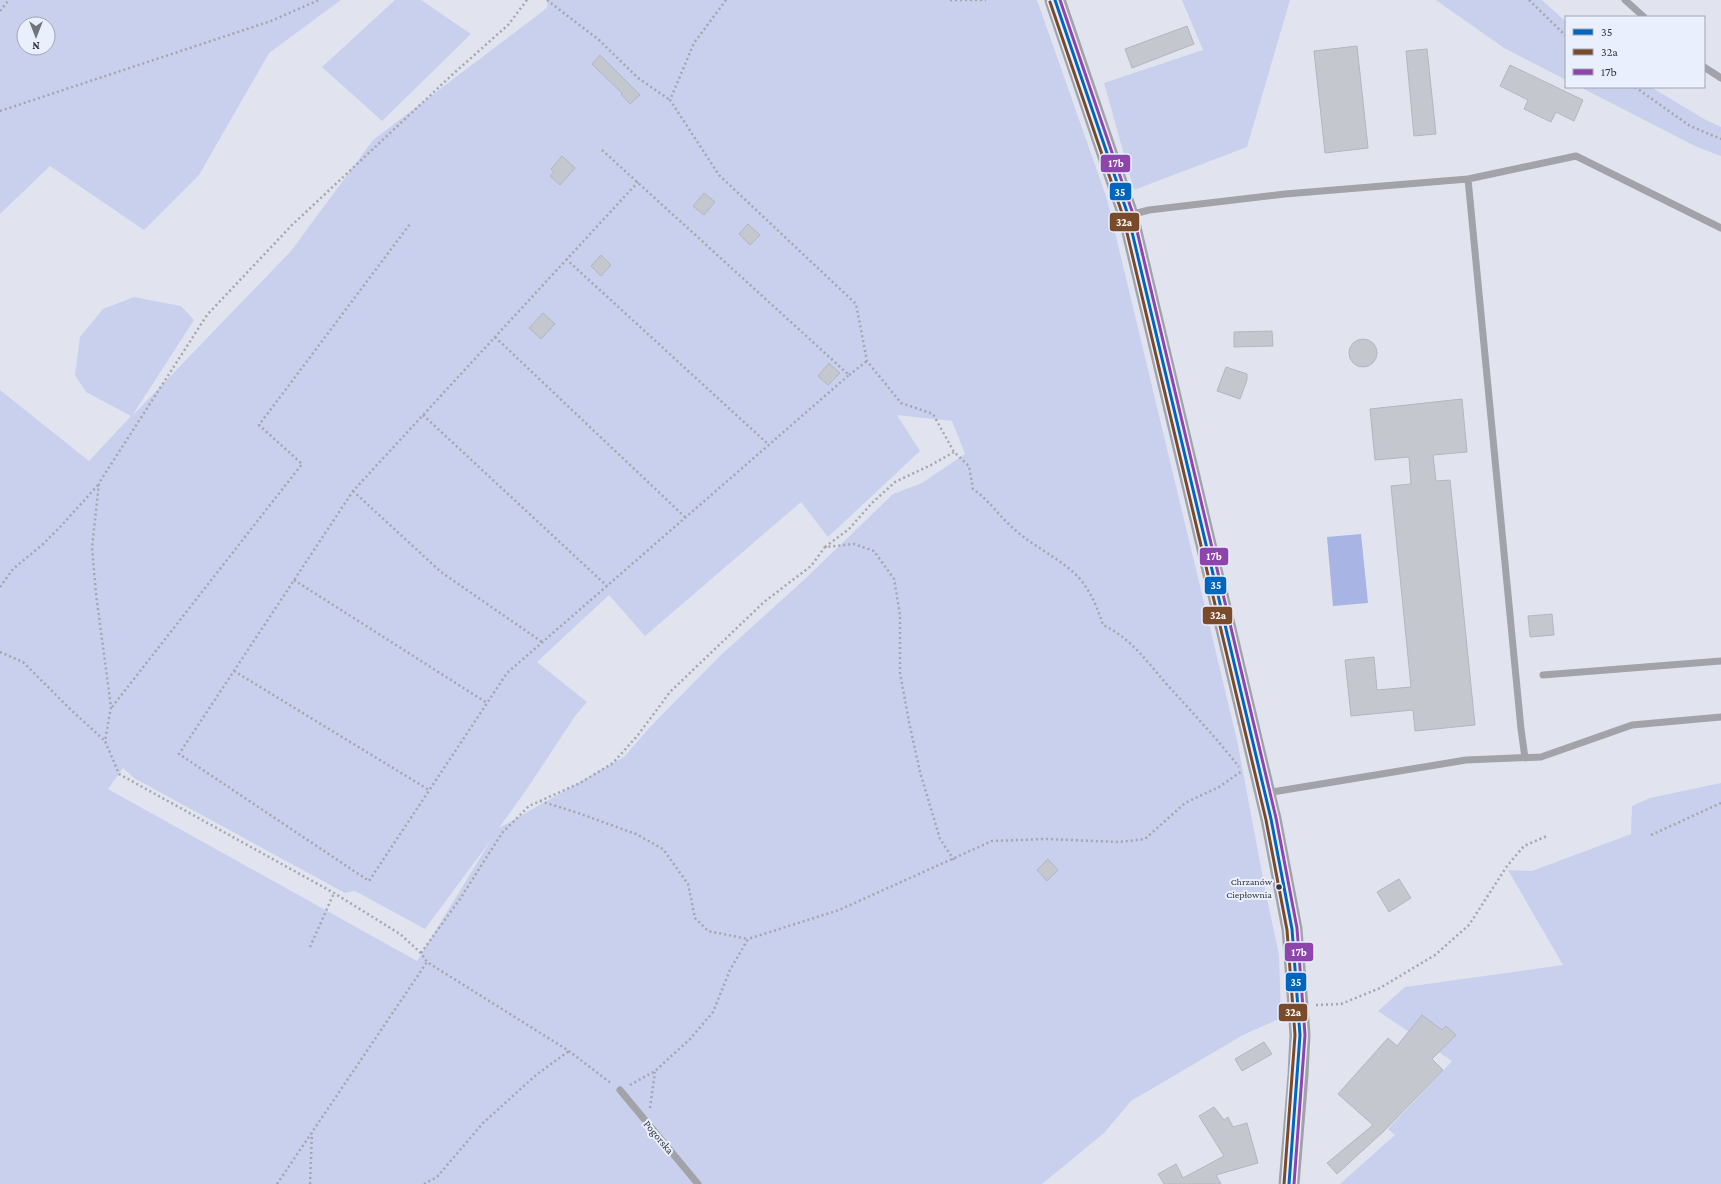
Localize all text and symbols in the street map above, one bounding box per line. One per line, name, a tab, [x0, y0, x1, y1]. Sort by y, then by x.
north arrow	[16, 16, 56, 56]
legend	[1565, 16, 1705, 88]
text: 35	[1601, 25, 1612, 39]
text: N	[32, 40, 40, 52]
text: 32a	[1601, 45, 1618, 59]
text: 17b	[1601, 65, 1617, 79]
line badge: 17b	[1100, 154, 1131, 173]
text: 17b	[1108, 157, 1124, 169]
line badge: 35	[1109, 182, 1132, 201]
text: 35	[1115, 186, 1125, 198]
line badge: 32a	[1109, 212, 1140, 232]
text: 32a	[1116, 216, 1133, 228]
line badge: 17b	[1199, 547, 1229, 566]
text: 17b	[1206, 550, 1222, 562]
line badge: 35	[1204, 576, 1227, 595]
text: 35	[1211, 579, 1221, 591]
line badge: 32a	[1202, 606, 1233, 625]
text: 32a	[1210, 609, 1227, 621]
place label: Chrzanów Ciepłownia	[1226, 876, 1273, 900]
marker: Chrzanów Ciepłownia	[1274, 882, 1284, 892]
line badge: 17b	[1284, 942, 1314, 962]
text: 17b	[1291, 946, 1307, 958]
line badge: 35	[1285, 972, 1307, 992]
text: 35	[1291, 976, 1301, 988]
line badge: 32a	[1278, 1003, 1308, 1022]
text: 32a	[1285, 1006, 1302, 1018]
street label: Pogorska	[641, 1118, 676, 1157]

